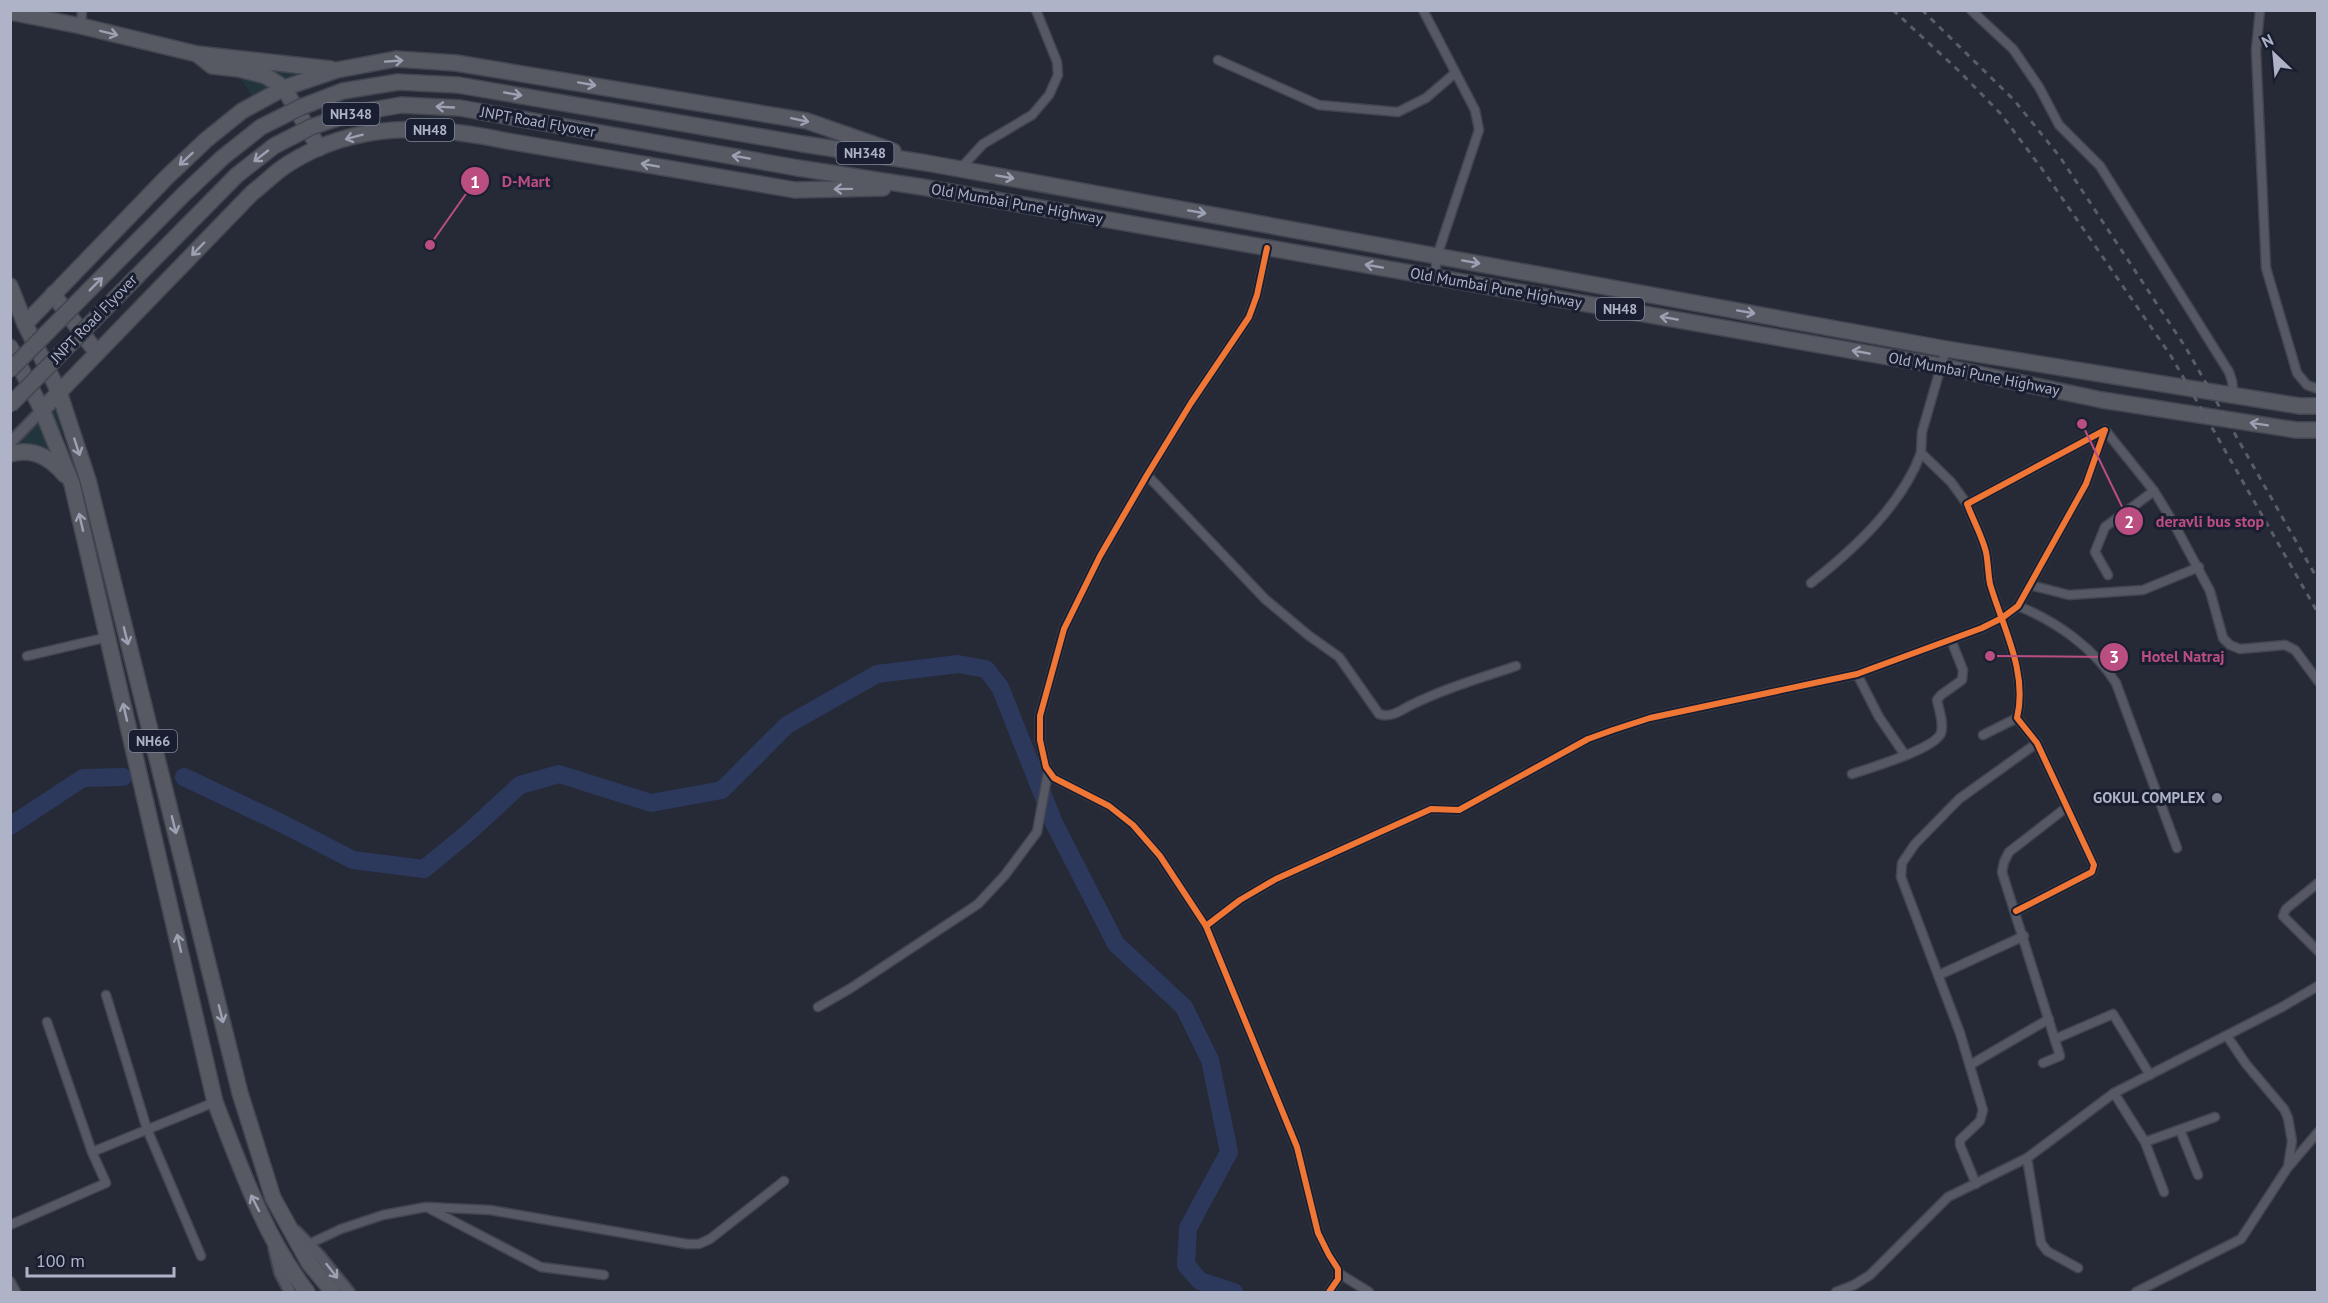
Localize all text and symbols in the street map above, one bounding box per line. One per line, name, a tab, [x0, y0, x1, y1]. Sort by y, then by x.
north arrow	[2244, 24, 2304, 84]
one-way arrow	[99, 27, 118, 39]
text: N	[2258, 29, 2277, 52]
one-way arrow	[384, 55, 404, 66]
one-way arrow	[577, 78, 597, 89]
one-way arrow	[503, 89, 522, 100]
one-way arrow	[436, 102, 456, 113]
street label: JNPT Road Flyover	[478, 102, 597, 141]
road number: NH348	[322, 103, 380, 125]
one-way arrow	[790, 115, 810, 126]
road number: NH48	[406, 119, 454, 141]
one-way arrow	[344, 132, 363, 143]
road number: NH348	[836, 142, 894, 164]
one-way arrow	[253, 149, 269, 162]
one-way arrow	[179, 151, 194, 166]
one-way arrow	[732, 152, 751, 163]
one-way arrow	[640, 159, 660, 170]
callout: D-Mart	[460, 164, 562, 198]
text: 1	[470, 170, 480, 193]
text: D-Mart	[502, 171, 551, 191]
one-way arrow	[995, 172, 1014, 183]
street label: Old Mumbai Pune Highway	[930, 179, 1104, 228]
one-way arrow	[833, 183, 853, 194]
one-way arrow	[1187, 207, 1206, 218]
one-way arrow	[191, 241, 205, 256]
one-way arrow	[1461, 257, 1481, 268]
one-way arrow	[1364, 260, 1384, 271]
street label: Old Mumbai Pune Highway	[1409, 263, 1583, 312]
street label: JNPT Road Flyover	[46, 270, 141, 368]
one-way arrow	[88, 276, 103, 291]
road number: NH48	[1596, 298, 1644, 320]
one-way arrow	[1735, 307, 1755, 318]
one-way arrow	[1660, 312, 1679, 323]
one-way arrow	[1852, 346, 1871, 357]
street label: Old Mumbai Pune Highway	[1887, 348, 2061, 399]
one-way arrow	[2250, 419, 2270, 430]
one-way arrow	[72, 437, 83, 456]
callout: deravli bus stop	[2114, 504, 2276, 538]
text: 2	[2124, 510, 2134, 533]
text: deravli bus stop	[2156, 511, 2265, 531]
one-way arrow	[75, 513, 86, 532]
one-way arrow	[121, 626, 133, 645]
callout: Hotel Natraj	[2099, 640, 2236, 674]
text: 3	[2109, 645, 2119, 668]
text: Hotel Natraj	[2141, 646, 2225, 666]
one-way arrow	[119, 703, 130, 722]
road number: NH66	[129, 730, 177, 752]
place label: GOKUL COMPLEX	[2093, 788, 2205, 807]
marker: GOKUL COMPLEX	[2210, 791, 2224, 805]
one-way arrow	[168, 815, 180, 834]
one-way arrow	[172, 934, 184, 953]
one-way arrow	[215, 1005, 227, 1024]
one-way arrow	[249, 1195, 260, 1213]
scale bar	[27, 1240, 174, 1278]
text: 100 m	[36, 1249, 85, 1272]
one-way arrow	[325, 1263, 338, 1279]

